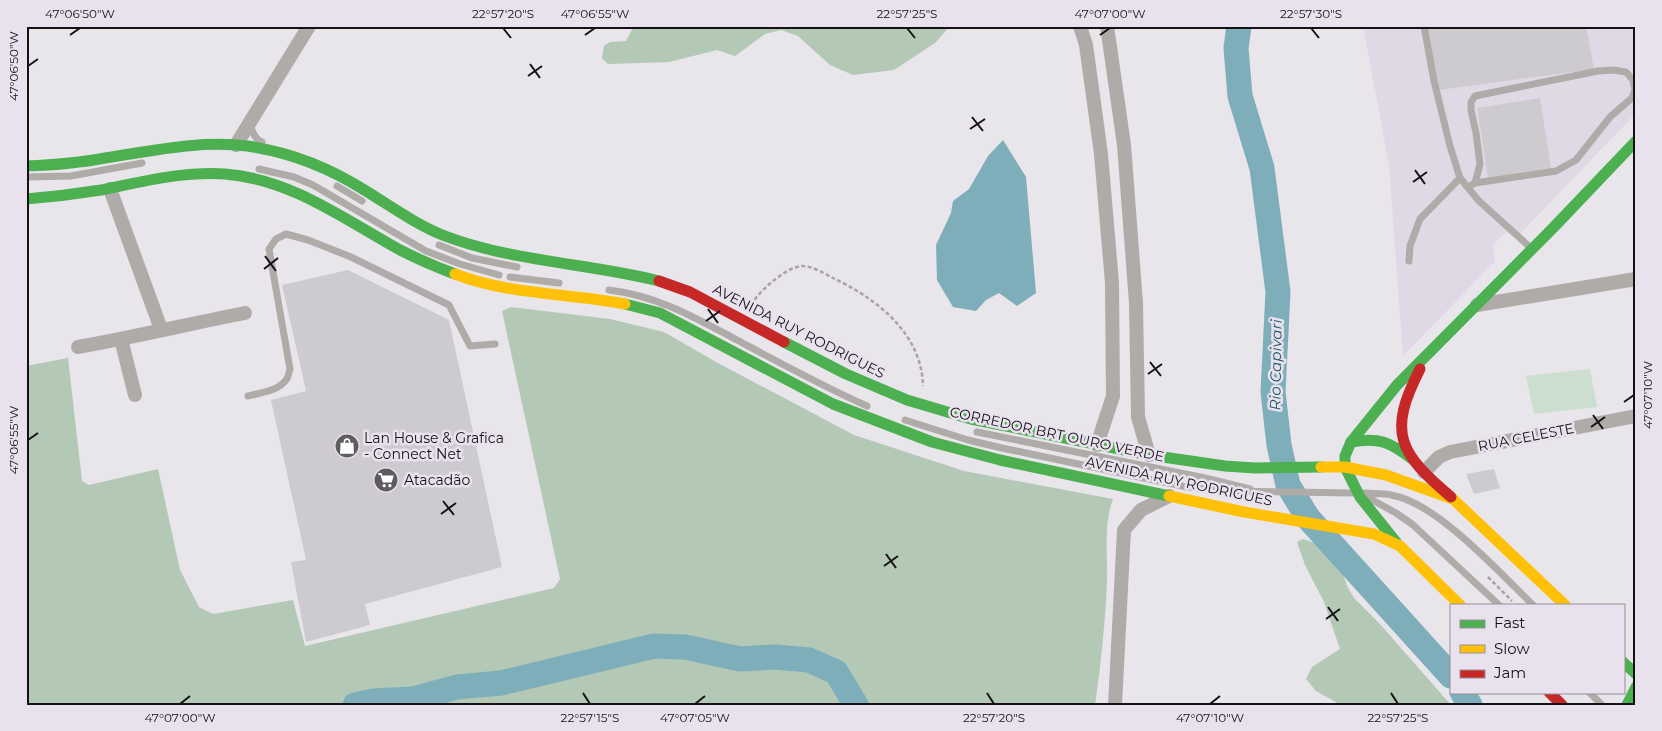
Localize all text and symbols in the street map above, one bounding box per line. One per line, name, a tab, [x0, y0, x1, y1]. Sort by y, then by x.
text: 47°06'50"W	[45, 6, 115, 21]
text: 22°57'20"S	[472, 6, 534, 21]
text: 47°06'55"W	[561, 6, 629, 21]
text: 22°57'25"S	[877, 6, 938, 21]
text: 47°07'00"W	[1074, 6, 1146, 21]
text: 22°57'30"S	[1280, 6, 1342, 21]
text: 47°06'50"W	[6, 31, 21, 101]
street label: AVENIDA RUY RODRIGUES	[710, 280, 888, 382]
water label: Rio Capivari	[1265, 318, 1286, 411]
text: 47°07'10"W	[1640, 361, 1655, 429]
street label: CORREDOR BRT OURO VERDE	[948, 402, 1166, 466]
text: 47°06'55"W	[6, 406, 21, 474]
street label: RUA CELESTE	[1476, 419, 1576, 455]
place label: Lan House & Grafica - Connect Net	[364, 429, 504, 463]
shop icon: Lan House & Grafica - Connect Net	[334, 433, 360, 459]
street label: AVENIDA RUY RODRIGUES	[1084, 452, 1274, 510]
supermarket icon: Atacadão	[373, 467, 399, 493]
place label: Atacadão	[404, 471, 471, 489]
legend	[1450, 604, 1624, 694]
text: Fast	[1494, 613, 1525, 632]
text: Slow	[1494, 639, 1530, 658]
text: Jam	[1493, 663, 1526, 682]
text: 47°07'00"W	[144, 710, 216, 725]
text: 22°57'15"S	[561, 710, 619, 725]
text: 47°07'05"W	[660, 710, 730, 725]
text: 22°57'20"S	[963, 710, 1025, 725]
text: 47°07'10"W	[1176, 710, 1244, 725]
text: 22°57'25"S	[1368, 710, 1429, 725]

